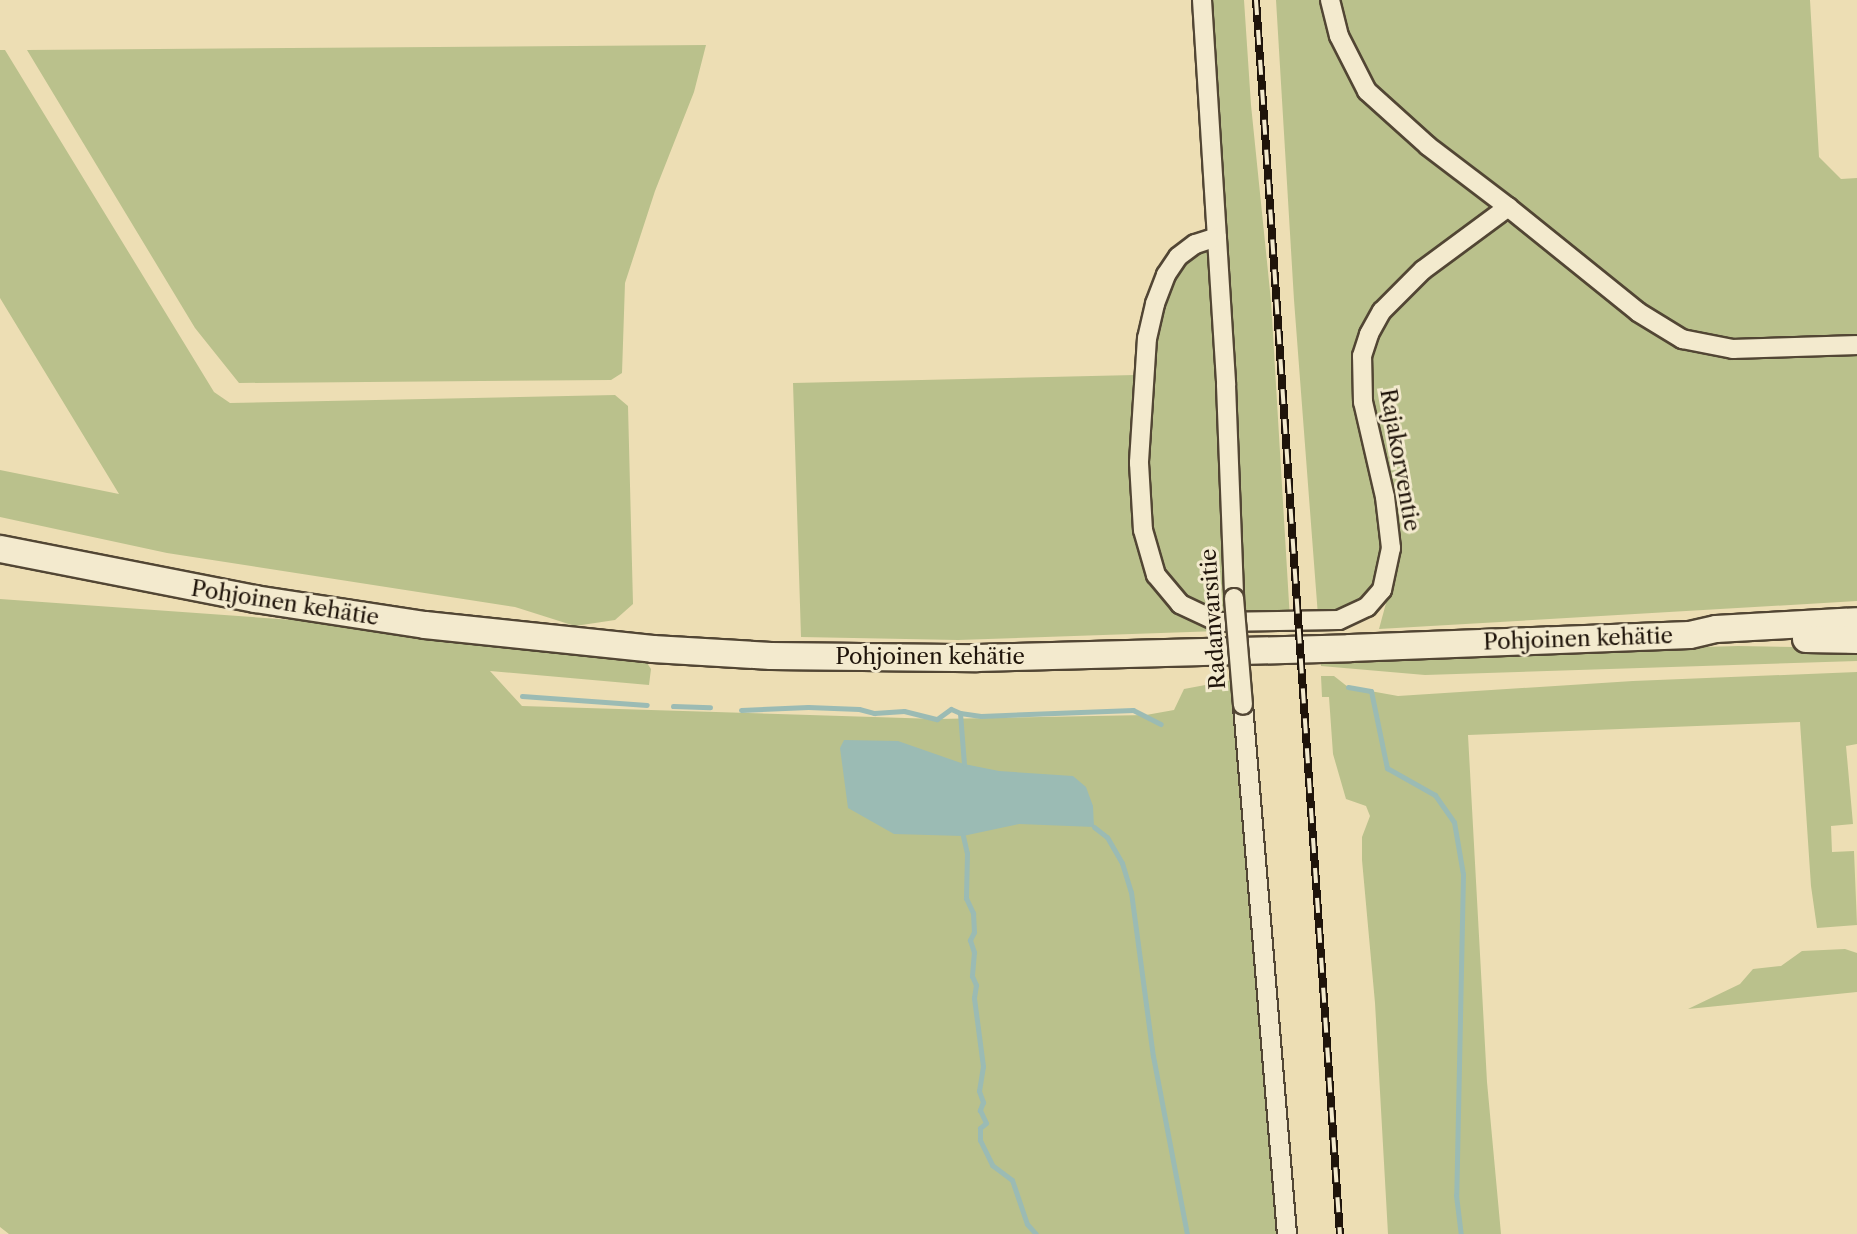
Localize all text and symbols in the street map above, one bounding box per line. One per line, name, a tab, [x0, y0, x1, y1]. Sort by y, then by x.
street label: Rajakorventie	[1374, 387, 1426, 533]
street label: Radanvarsitie	[1195, 548, 1231, 690]
street label: Pohjoinen kehätie	[189, 575, 381, 631]
street label: Pohjoinen kehätie	[1483, 622, 1673, 656]
street label: Pohjoinen kehätie	[835, 644, 1025, 670]

